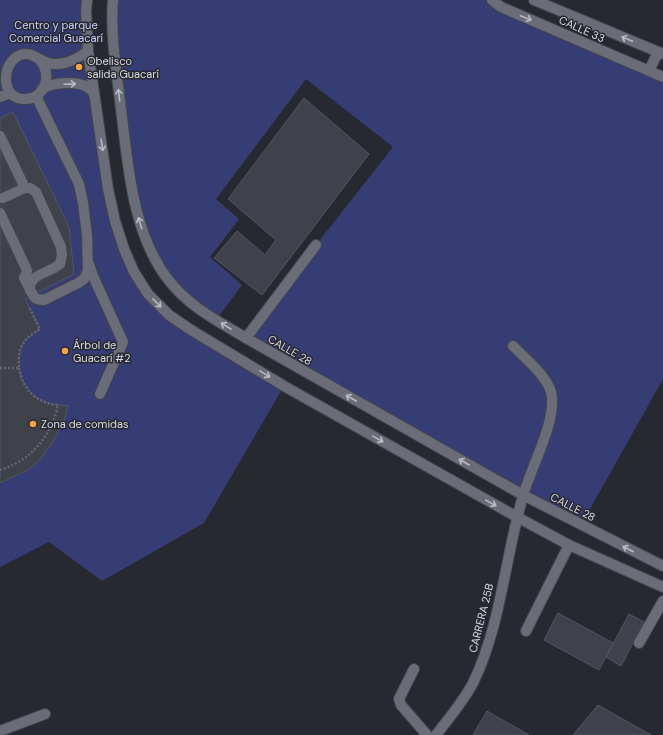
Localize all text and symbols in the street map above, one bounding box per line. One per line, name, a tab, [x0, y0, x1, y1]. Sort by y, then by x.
street label: CALLE 33	[557, 13, 607, 45]
one-way arrow	[520, 14, 532, 22]
park label: Centro y parque Comercial Guacarí	[9, 18, 104, 45]
one-way arrow	[621, 35, 633, 42]
place label: Obelisco salida Guacarí	[87, 54, 159, 81]
marker: Obelisco salida Guacarí	[74, 62, 84, 72]
one-way arrow	[63, 80, 76, 88]
one-way arrow	[115, 89, 123, 102]
one-way arrow	[98, 138, 106, 151]
one-way arrow	[136, 217, 143, 230]
one-way arrow	[152, 298, 162, 308]
one-way arrow	[220, 322, 232, 330]
street label: CALLE 28	[265, 332, 315, 368]
place label: Árbol de Guacarí #2	[73, 338, 131, 365]
marker: Árbol de Guacarí #2	[60, 346, 70, 356]
one-way arrow	[259, 371, 271, 379]
one-way arrow	[345, 393, 357, 401]
place label: Zona de comidas	[41, 417, 128, 431]
marker: Zona de comidas	[28, 419, 38, 429]
one-way arrow	[372, 435, 384, 443]
one-way arrow	[458, 457, 470, 465]
street label: CALLE 28	[548, 490, 598, 524]
one-way arrow	[485, 499, 497, 507]
one-way arrow	[622, 545, 634, 552]
street label: CARRERA 25B	[466, 582, 496, 654]

